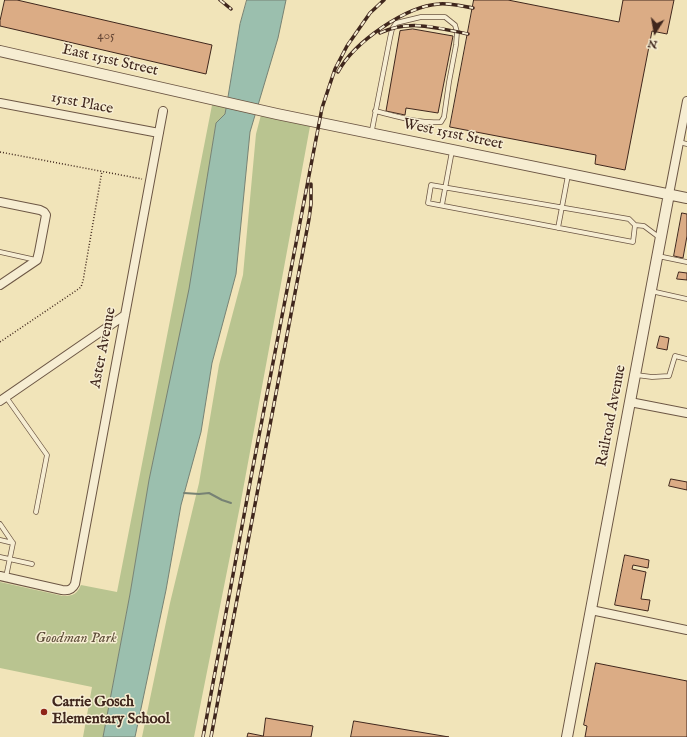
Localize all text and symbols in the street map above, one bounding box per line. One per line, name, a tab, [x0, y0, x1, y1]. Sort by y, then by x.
north arrow	[635, 12, 675, 52]
house number: 405	[97, 28, 115, 44]
text: N	[647, 36, 659, 52]
street label: East 151st Street	[60, 41, 160, 81]
street label: 151st Place	[49, 89, 115, 119]
street label: West 151st Street	[401, 116, 505, 154]
street label: Aster Avenue	[87, 306, 121, 390]
street label: Railroad Avenue	[593, 364, 631, 468]
park label: Goodman Park	[35, 630, 117, 648]
place label: Carrie Gosch Elementary School	[52, 694, 170, 729]
marker: Carrie Gosch Elementary School	[39, 707, 49, 717]

